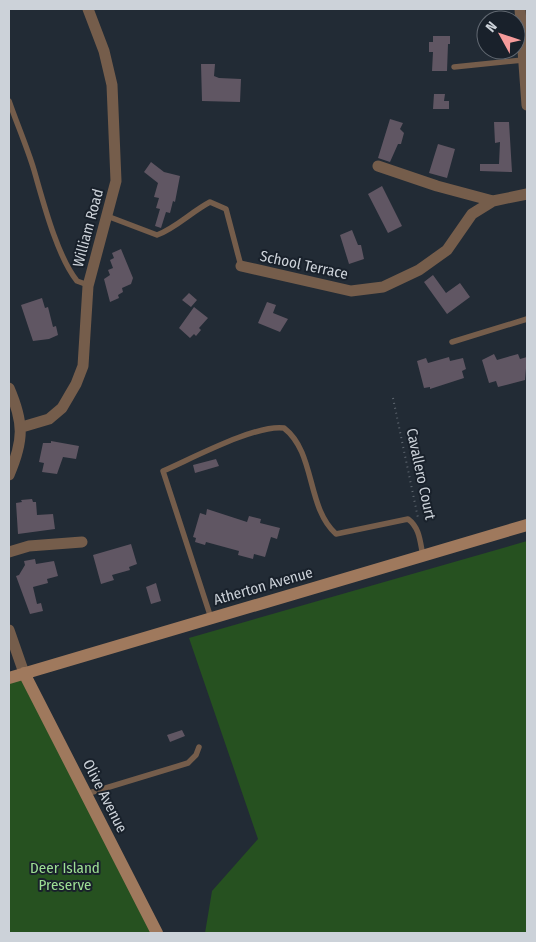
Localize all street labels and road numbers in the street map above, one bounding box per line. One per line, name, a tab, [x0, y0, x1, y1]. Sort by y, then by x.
street label: William Road	[69, 187, 107, 269]
street label: School Terrace	[258, 247, 350, 283]
street label: Cavallero Court	[403, 427, 439, 521]
street label: Atherton Avenue	[211, 563, 315, 609]
street label: Olive Avenue	[79, 756, 131, 836]

